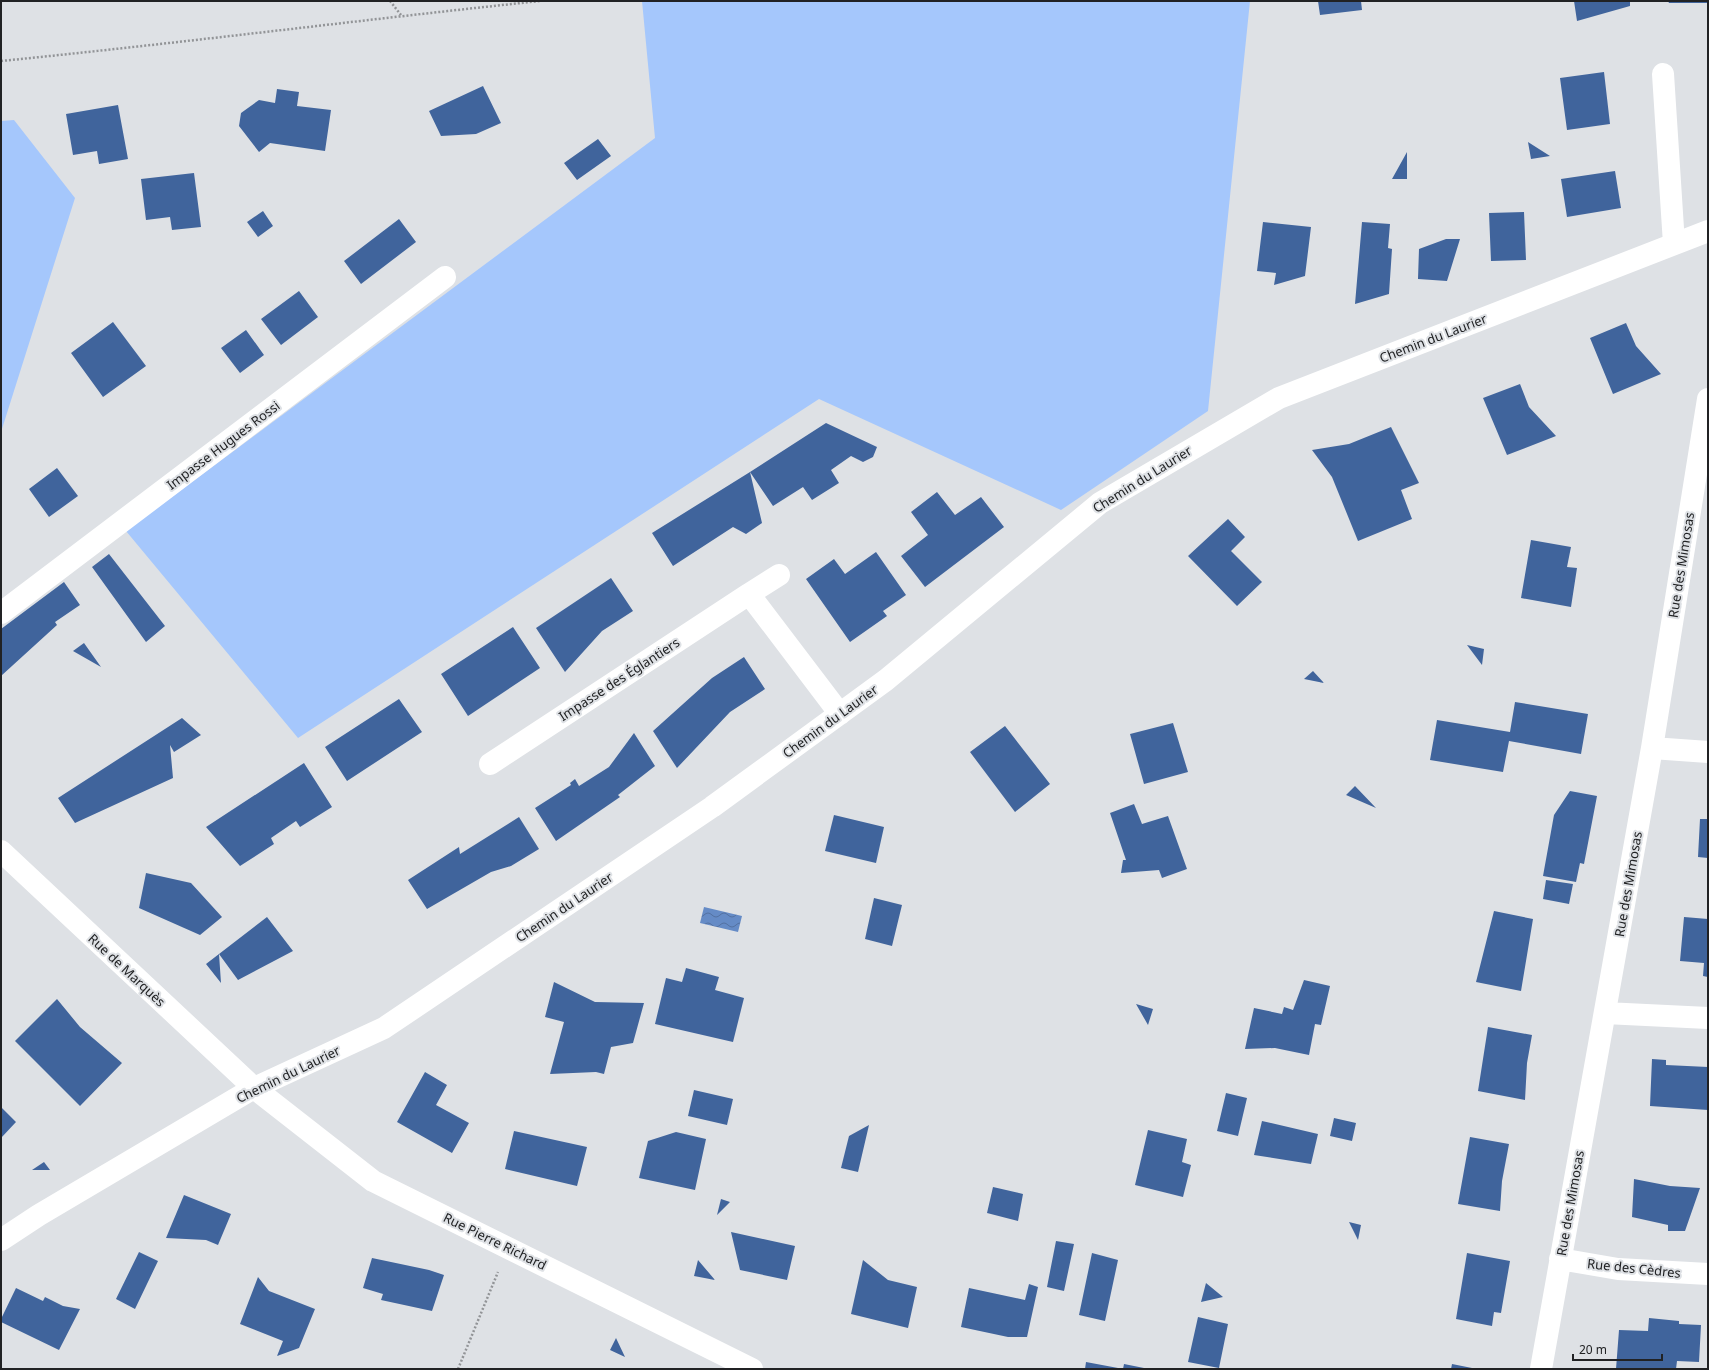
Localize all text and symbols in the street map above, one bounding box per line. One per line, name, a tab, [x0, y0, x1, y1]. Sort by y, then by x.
street label: Chemin du Laurier	[1377, 309, 1490, 367]
street label: Impasse Hugues Rossi	[163, 396, 283, 494]
street label: Chemin du Laurier	[1089, 441, 1195, 517]
street label: Rue des Mimosas	[1664, 511, 1698, 619]
street label: Impasse des Églantiers	[555, 633, 683, 725]
street label: Chemin du Laurier	[779, 680, 882, 762]
street label: Rue des Mimosas	[1610, 830, 1646, 938]
street label: Chemin du Laurier	[512, 867, 617, 946]
street label: Rue de Marquès	[85, 930, 169, 1010]
street label: Chemin du Laurier	[233, 1041, 344, 1107]
street label: Rue des Mimosas	[1552, 1149, 1588, 1257]
street label: Rue Pierre Richard	[440, 1208, 550, 1274]
street label: Rue des Cèdres	[1586, 1254, 1682, 1282]
scale bar	[1573, 1336, 1662, 1362]
text: 20 m	[1579, 1341, 1607, 1358]

